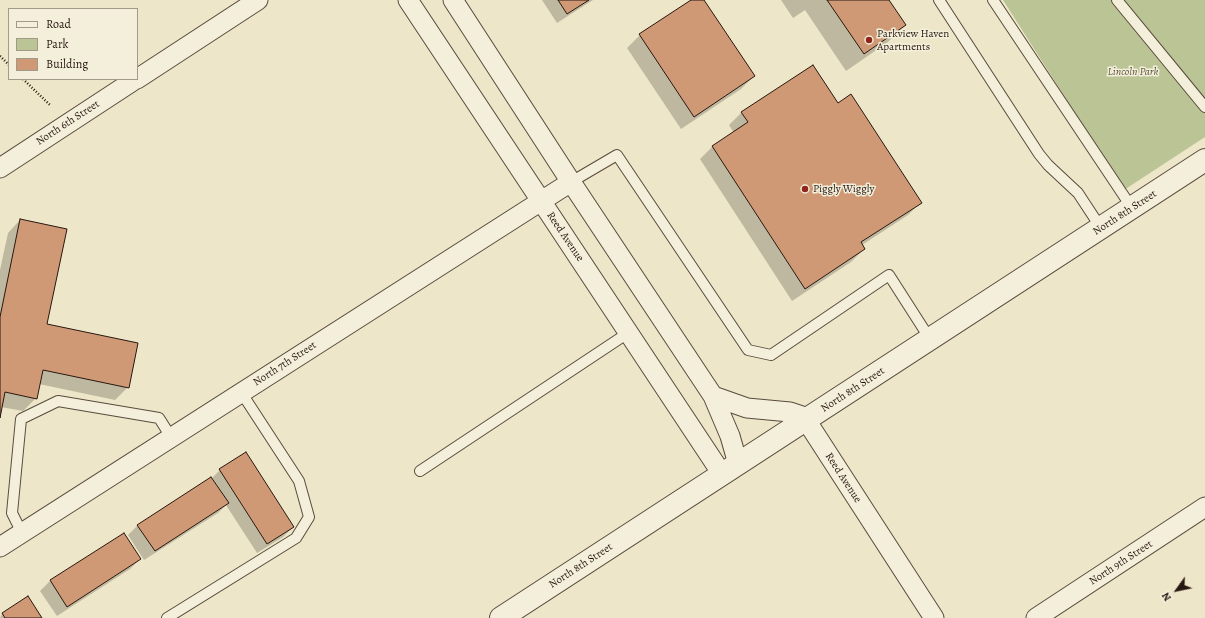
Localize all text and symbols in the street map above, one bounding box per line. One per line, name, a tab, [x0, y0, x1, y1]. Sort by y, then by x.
legend	[8, 8, 138, 80]
text: Road	[46, 16, 71, 32]
place label: Parkview Haven Apartments	[877, 27, 949, 53]
marker: Parkview Haven Apartments	[864, 35, 874, 45]
text: Park	[46, 36, 69, 52]
text: Building	[46, 56, 88, 72]
park label: Lincoln Park	[1108, 65, 1158, 79]
street label: North 6th Street	[34, 98, 102, 148]
place label: Piggly Wiggly	[813, 182, 874, 196]
marker: Piggly Wiggly	[800, 184, 810, 194]
street label: North 8th Street	[1091, 188, 1159, 238]
street label: Reed Avenue	[544, 210, 586, 264]
street label: North 7th Street	[251, 339, 319, 389]
street label: North 8th Street	[819, 365, 887, 415]
street label: Reed Avenue	[822, 450, 864, 506]
street label: North 9th Street	[1087, 538, 1155, 588]
street label: North 8th Street	[547, 541, 615, 591]
north arrow	[1157, 570, 1197, 610]
text: N	[1158, 589, 1175, 604]

